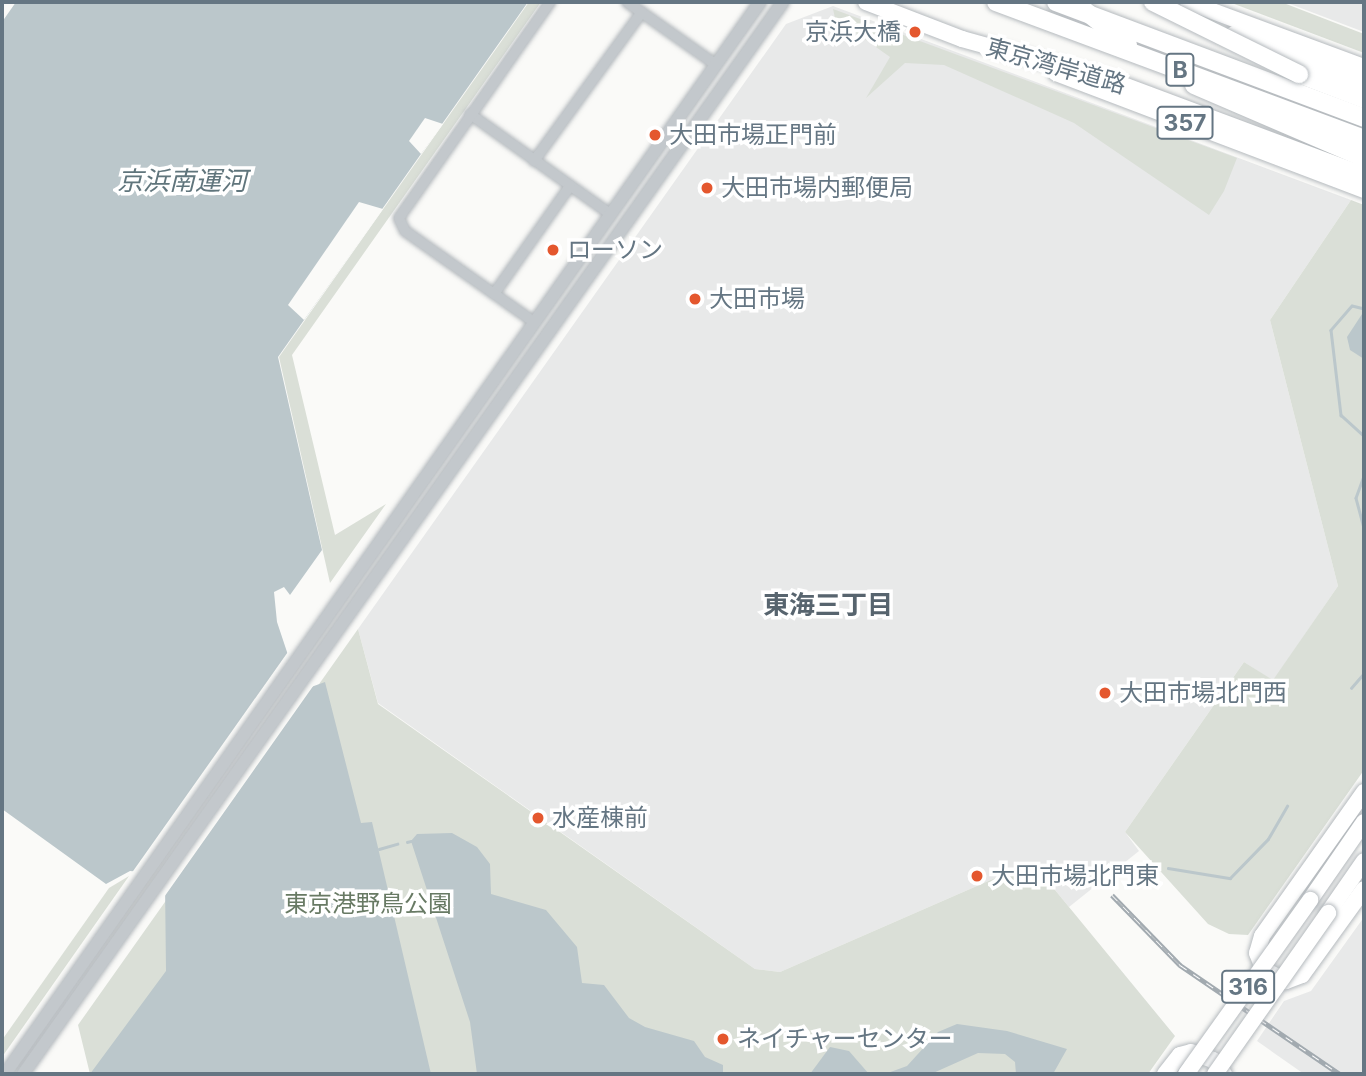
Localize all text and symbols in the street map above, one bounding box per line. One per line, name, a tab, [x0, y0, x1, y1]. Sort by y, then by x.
place label: 京浜大橋	[805, 18, 901, 46]
marker: 京浜大橋	[907, 24, 923, 40]
street label: 東京湾岸道路	[983, 32, 1129, 100]
road number: B	[1164, 50, 1196, 90]
road number: 357	[1155, 104, 1215, 142]
place label: 大田市場正門前	[669, 121, 837, 149]
marker: 大田市場正門前	[647, 127, 663, 143]
water label: 京浜南運河	[117, 165, 247, 197]
place label: 大田市場内郵便局	[721, 174, 913, 202]
marker: 大田市場内郵便局	[699, 180, 715, 196]
place label: ローソン	[567, 236, 663, 264]
marker: ローソン	[545, 242, 561, 258]
place label: 大田市場	[709, 285, 805, 313]
marker: 大田市場	[687, 291, 703, 307]
district label: 東海三丁目	[763, 589, 893, 621]
place label: 大田市場北門西	[1119, 679, 1287, 707]
marker: 大田市場北門西	[1097, 685, 1113, 701]
place label: 水産棟前	[552, 804, 648, 832]
marker: 水産棟前	[530, 810, 546, 826]
place label: 大田市場北門東	[991, 862, 1159, 890]
marker: 大田市場北門東	[969, 868, 985, 884]
park label: 東京港野鳥公園	[284, 890, 452, 918]
road number: 316	[1220, 968, 1276, 1006]
place label: ネイチャーセンター	[737, 1025, 953, 1053]
marker: ネイチャーセンター	[715, 1031, 731, 1047]

